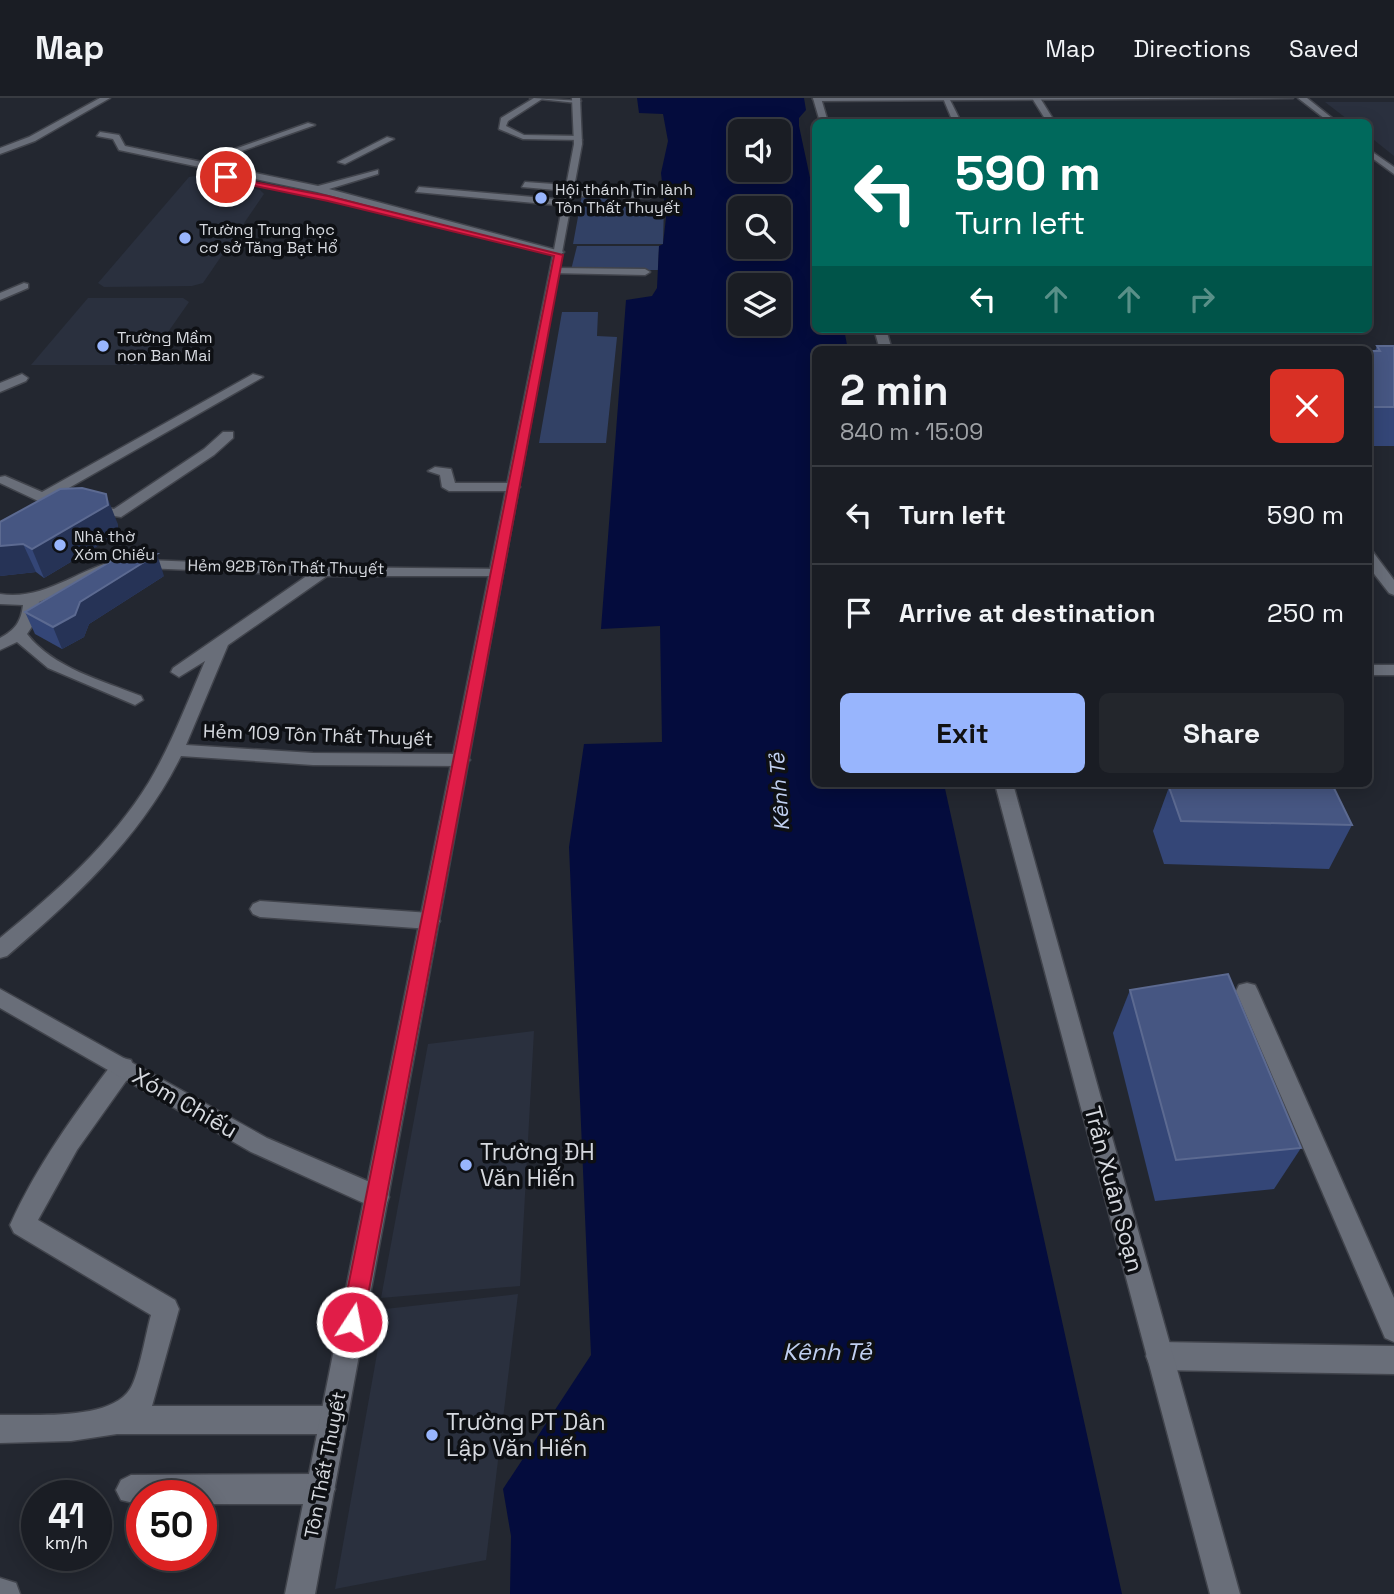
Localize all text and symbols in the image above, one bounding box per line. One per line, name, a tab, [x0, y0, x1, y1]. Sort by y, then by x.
text: Map	[35, 27, 104, 69]
text: Map	[1045, 33, 1095, 64]
text: Directions	[1133, 33, 1251, 64]
text: Saved	[1289, 33, 1359, 64]
map controls	[728, 119, 791, 336]
button: sound	[728, 119, 791, 182]
text: 590 m	[955, 142, 1101, 204]
pin	[196, 147, 256, 207]
icon: left	[840, 147, 931, 238]
icon: arrive	[207, 158, 245, 196]
place label: Hội thánh Tin lành Tôn Thất Thuyết	[555, 179, 693, 218]
marker: Hội thánh Tin lành Tôn Thất Thuyết	[533, 190, 549, 206]
button: search	[728, 196, 791, 259]
text: Turn left	[955, 203, 1085, 243]
place label: Trường Trung học cơ sở Tăng Bạt Hổ	[199, 219, 338, 258]
marker: Trường Trung học cơ sở Tăng Bạt Hổ	[177, 230, 193, 246]
button: layers	[728, 273, 791, 336]
icon: left	[964, 280, 1002, 318]
icon: ahead	[1037, 280, 1075, 318]
icon: ahead	[1110, 280, 1148, 318]
icon: right	[1183, 280, 1221, 318]
place label: Trường Mầm non Ban Mai	[117, 327, 212, 366]
marker: Trường Mầm non Ban Mai	[95, 338, 111, 354]
text: 2 min	[840, 364, 949, 417]
button: close	[1270, 369, 1344, 443]
text: 840 m · 15:09	[840, 417, 983, 447]
icon: left	[840, 496, 878, 534]
text: Turn left	[899, 498, 1006, 532]
text: 590 m	[1267, 498, 1344, 532]
place label: Nhà thờ Xóm Chiếu	[74, 526, 155, 565]
marker: Nhà thờ Xóm Chiếu	[52, 537, 68, 553]
street label: Hẻm 92B Tôn Thất Thuyết	[187, 555, 385, 579]
icon: arrive	[840, 594, 878, 632]
text: Arrive at destination	[899, 596, 1156, 630]
text: 250 m	[1267, 596, 1344, 630]
button: Exit	[840, 693, 1085, 773]
button: Share	[1099, 693, 1344, 773]
street label: Hẻm 109 Tôn Thất Thuyết	[203, 718, 433, 752]
water label: Kênh Tẻ	[763, 751, 795, 832]
street label: Xóm Chiếu	[127, 1061, 243, 1145]
street label: Trần Xuân Soạn	[1077, 1103, 1151, 1275]
place label: Trường ĐH Văn Hiến	[480, 1137, 595, 1193]
marker: Trường ĐH Văn Hiến	[458, 1157, 474, 1173]
position arrow	[315, 1285, 389, 1359]
water label: Kênh Tẻ	[782, 1336, 872, 1367]
street label: Tôn Thất Thuyết	[299, 1390, 351, 1540]
place label: Trường PT Dân Lập Văn Hiến	[446, 1407, 606, 1463]
marker: Trường PT Dân Lập Văn Hiến	[424, 1427, 440, 1443]
speed limit sign: 50	[126, 1480, 217, 1571]
text: 41	[48, 1494, 85, 1538]
text: km/h	[45, 1531, 88, 1554]

